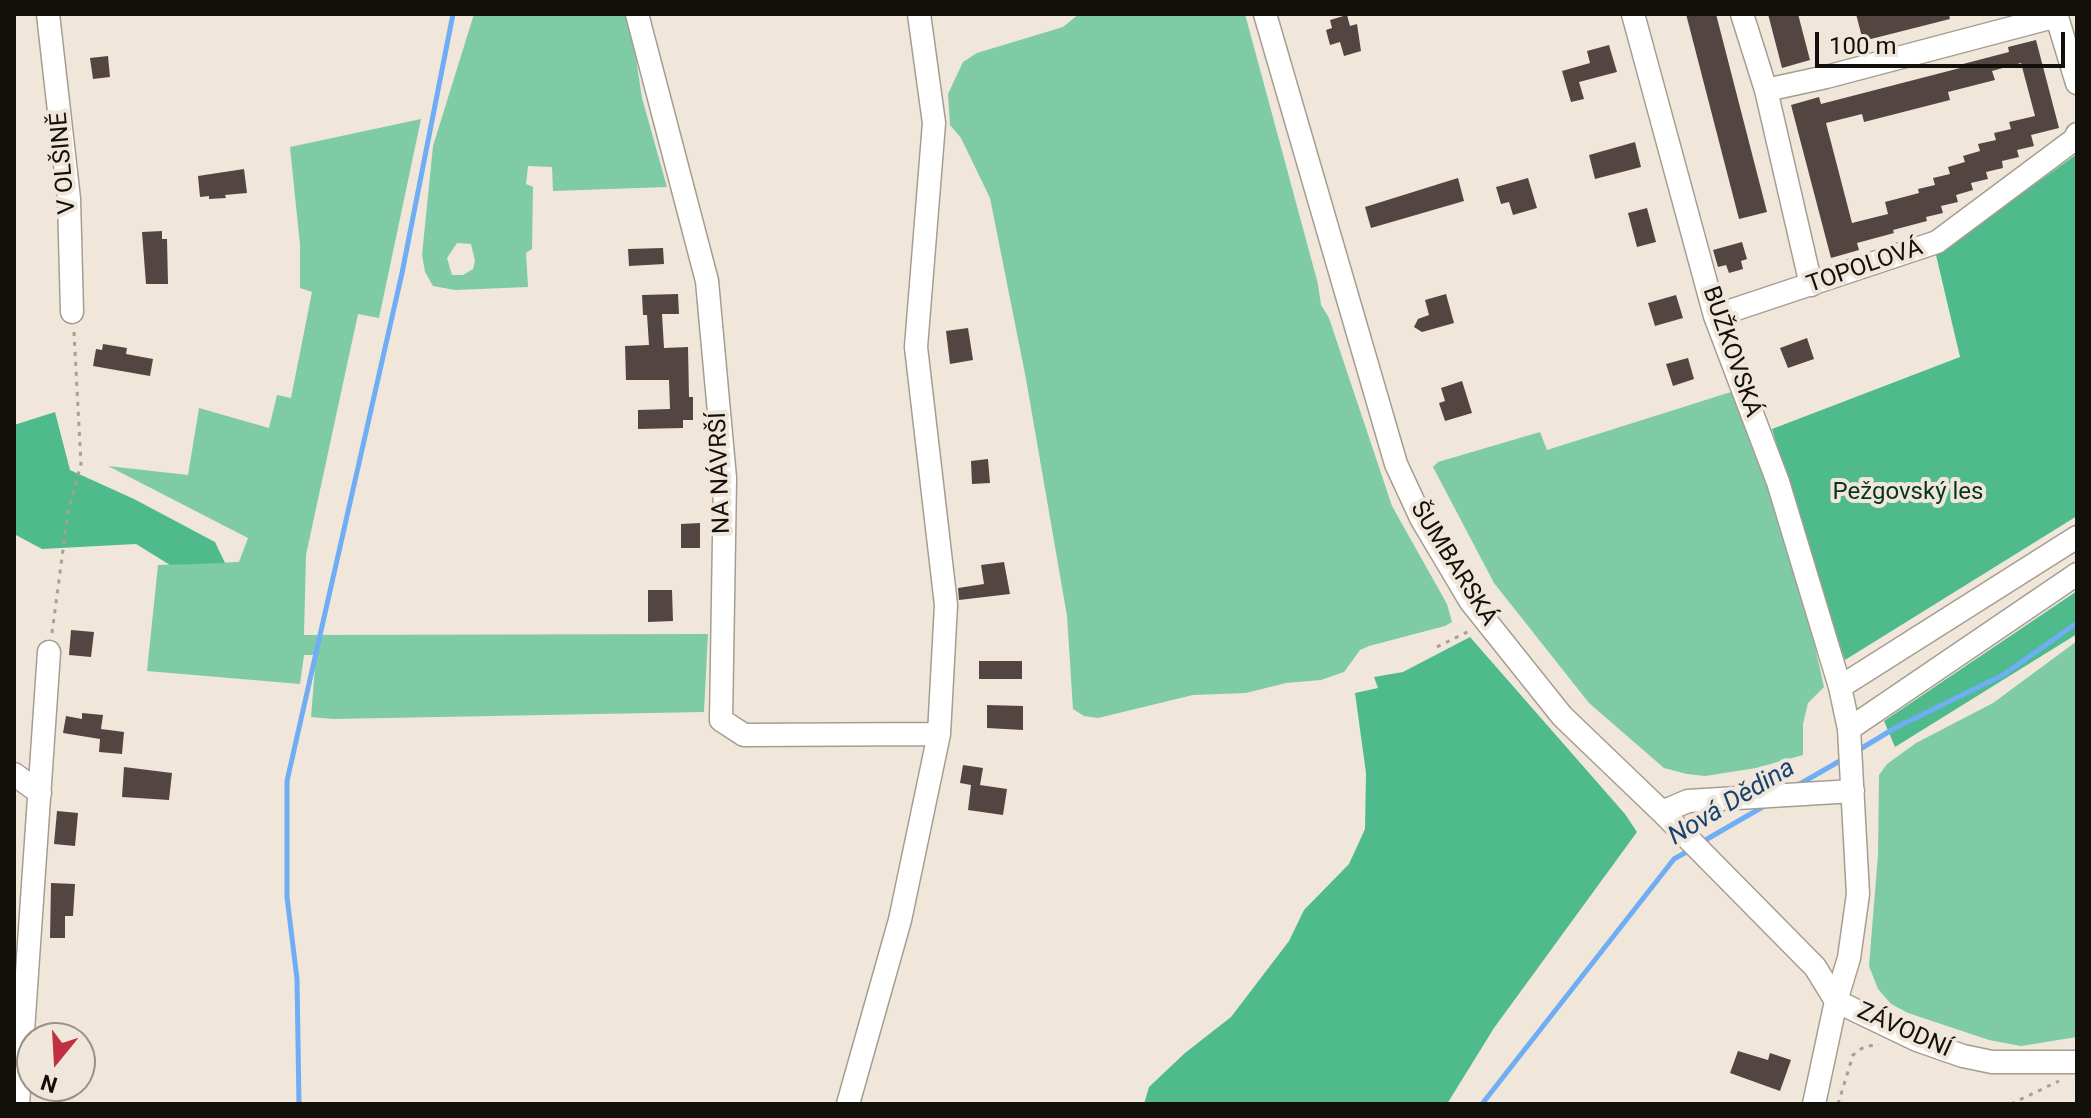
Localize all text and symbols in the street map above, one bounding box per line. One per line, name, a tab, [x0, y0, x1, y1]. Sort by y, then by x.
scale bar	[1819, 16, 2069, 66]
text: 100 m	[1829, 32, 1896, 60]
street label: V OLŠINĚ	[45, 111, 83, 215]
street label: TOPOLOVÁ	[1803, 234, 1927, 300]
street label: BUŽKOVSKÁ	[1695, 283, 1767, 421]
street label: NA NÁVRŠÍ	[704, 412, 738, 534]
park label: Pežgovský les	[1833, 479, 1983, 507]
street label: ŠUMBARSKÁ	[1403, 497, 1503, 631]
water label: Nová Dědina	[1663, 753, 1801, 853]
street label: ZÁVODNÍ	[1852, 997, 1956, 1065]
north arrow	[16, 1022, 96, 1102]
text: N	[38, 1069, 60, 1098]

